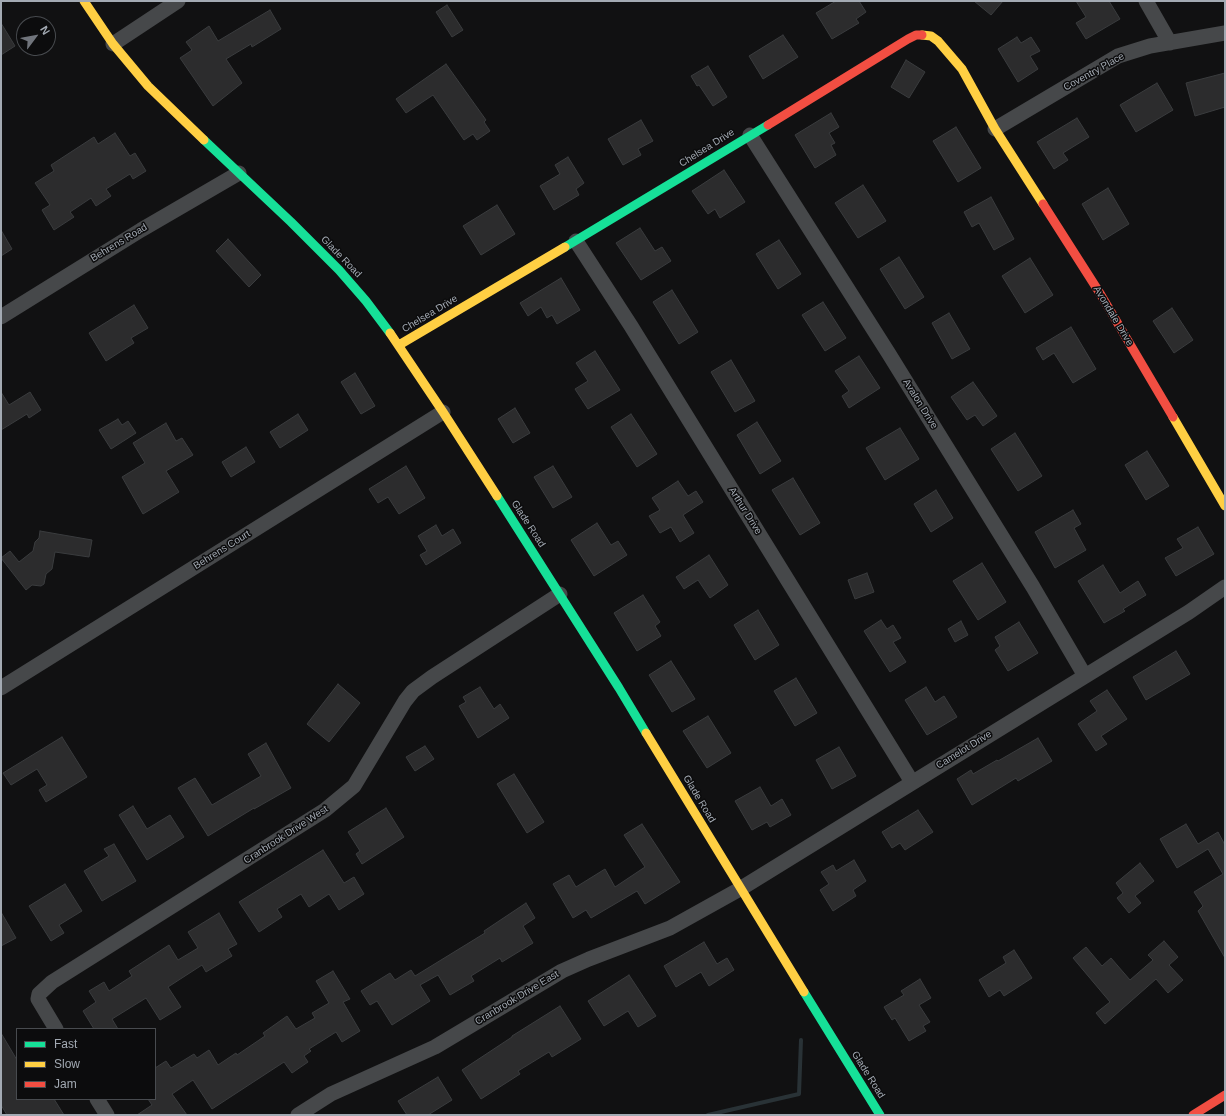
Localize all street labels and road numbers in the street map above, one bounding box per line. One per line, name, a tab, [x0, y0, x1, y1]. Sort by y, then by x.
street label: Coventry Place	[1061, 50, 1127, 94]
street label: Chelsea Drive	[677, 126, 737, 170]
street label: Behrens Road	[89, 221, 149, 265]
street label: Glade Road	[318, 234, 364, 280]
street label: Avondale Drive	[1090, 284, 1136, 348]
street label: Chelsea Drive	[400, 293, 460, 335]
street label: Avalon Drive	[900, 377, 940, 431]
street label: Arthur Drive	[726, 485, 764, 537]
street label: Glade Road	[508, 498, 548, 550]
street label: Behrens Court	[191, 528, 253, 572]
street label: Camelot Drive	[934, 728, 994, 772]
street label: Glade Road	[680, 773, 718, 825]
street label: Cranbrook Drive West	[242, 803, 330, 867]
street label: Cranbrook Drive East	[473, 968, 561, 1028]
street label: Glade Road	[849, 1049, 887, 1101]

